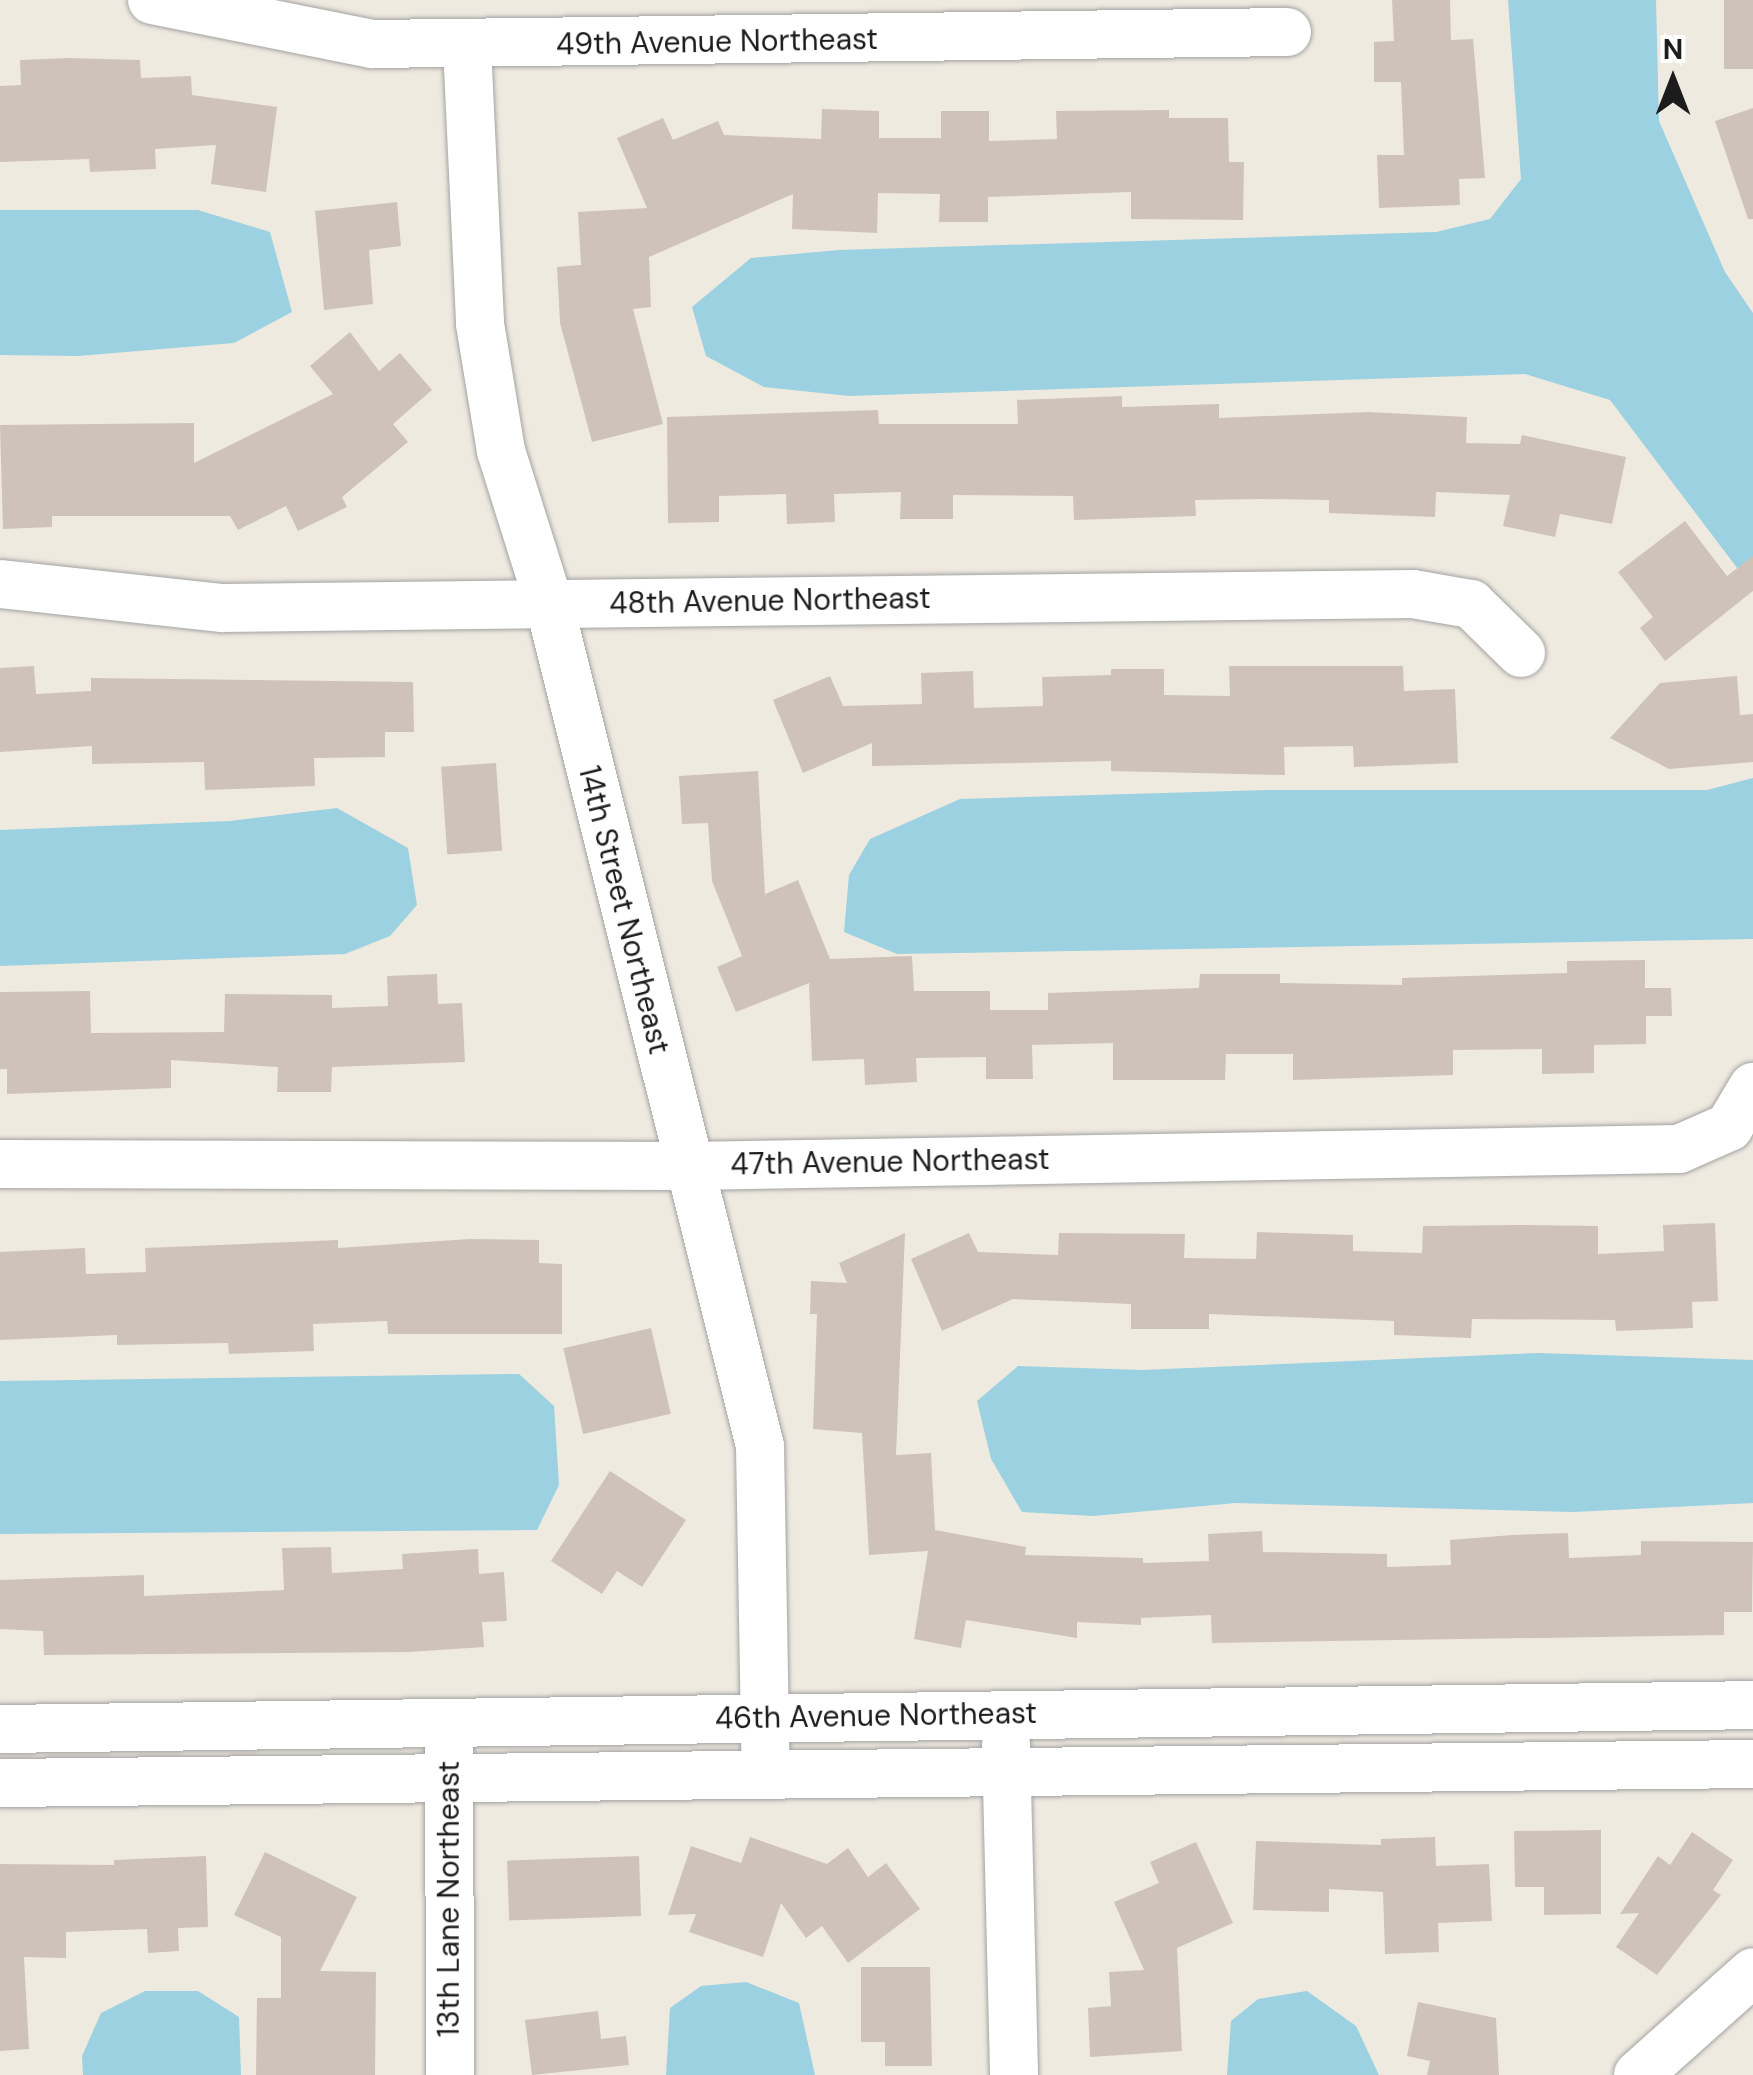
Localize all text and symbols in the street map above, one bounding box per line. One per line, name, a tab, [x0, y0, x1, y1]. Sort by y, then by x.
street label: 49th Avenue Northeast	[556, 21, 878, 63]
north arrow	[1623, 30, 1723, 130]
text: N	[1663, 31, 1683, 68]
street label: 48th Avenue Northeast	[609, 580, 931, 622]
street label: 14th Street Northeast	[571, 762, 677, 1058]
street label: 47th Avenue Northeast	[730, 1141, 1050, 1183]
street label: 46th Avenue Northeast	[715, 1695, 1037, 1737]
street label: 13th Lane Northeast	[431, 1761, 467, 2037]

